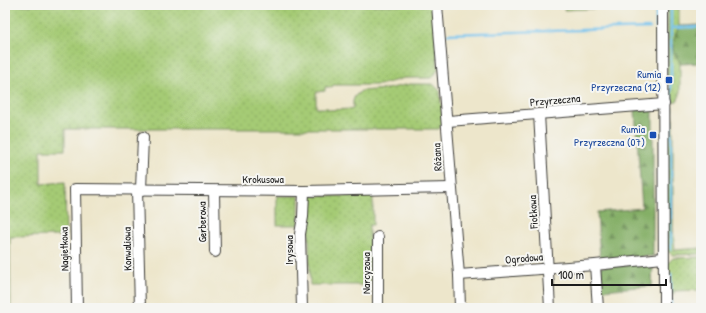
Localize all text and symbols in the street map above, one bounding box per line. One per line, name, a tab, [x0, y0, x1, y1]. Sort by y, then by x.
place label: Rumia Przyrzeczna (12)	[591, 67, 662, 94]
marker: Rumia Przyrzeczna (12)	[664, 75, 674, 85]
street label: Przyrzeczna	[529, 91, 581, 109]
place label: Rumia Przyrzeczna (07)	[574, 122, 646, 149]
marker: Rumia Przyrzeczna (07)	[648, 130, 658, 140]
street label: Różana	[429, 142, 445, 171]
street label: Krokusowa	[242, 172, 284, 186]
street label: Fiołkowa	[525, 194, 541, 230]
street label: Gerberowa	[195, 201, 209, 243]
street label: Nagietkowa	[57, 226, 71, 271]
street label: Konwaliowa	[120, 226, 134, 271]
street label: Irysowa	[282, 235, 296, 265]
street label: Ogrodowa	[505, 249, 544, 267]
street label: Narcyzowa	[359, 251, 373, 294]
scale bar	[552, 261, 666, 287]
text: 100 m	[558, 266, 584, 283]

